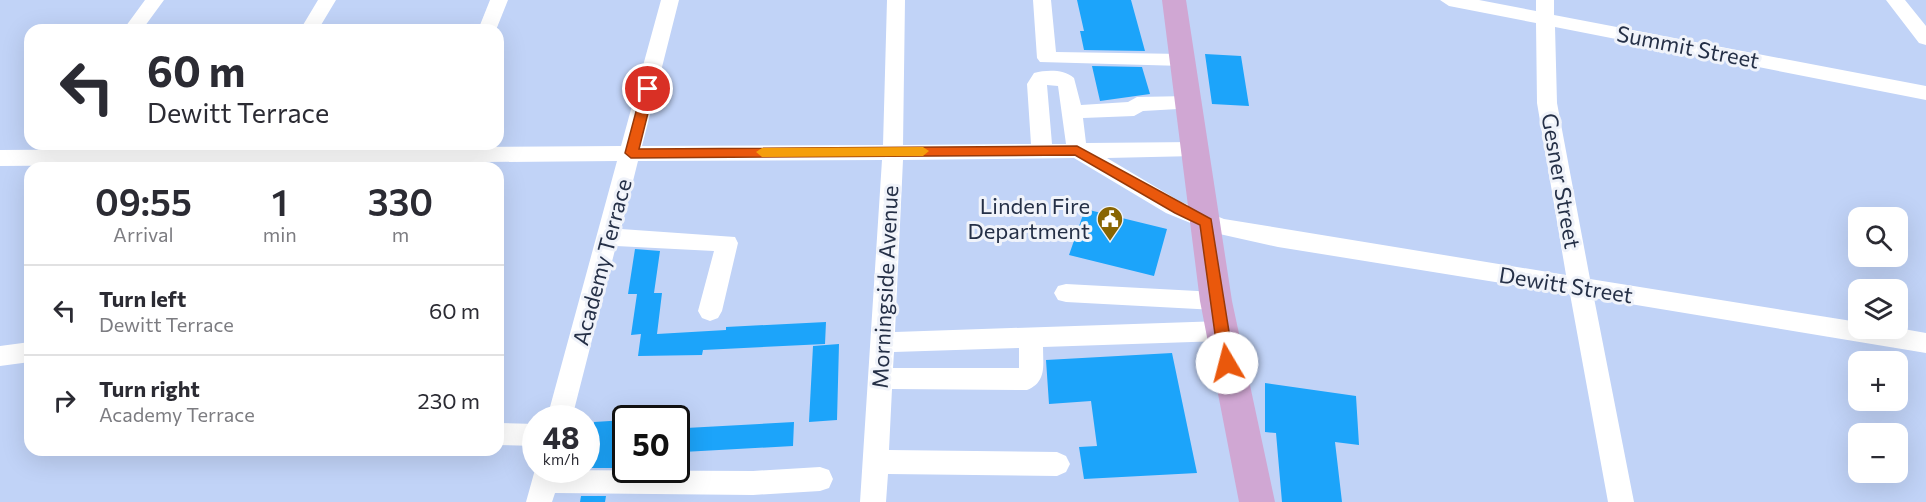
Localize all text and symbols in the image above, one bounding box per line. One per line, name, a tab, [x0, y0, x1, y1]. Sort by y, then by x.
street label: Summit Street	[1615, 19, 1762, 74]
text: 60 m	[147, 44, 246, 96]
icon: left	[48, 48, 126, 126]
pin	[622, 63, 673, 114]
icon: arrive	[631, 72, 664, 105]
text: Dewitt Terrace	[147, 96, 329, 129]
street label: Gesner Street	[1536, 111, 1587, 251]
street label: Academy Terrace	[566, 176, 637, 348]
text: 09:55	[95, 179, 192, 223]
text: 1	[272, 179, 288, 223]
text: 330	[368, 179, 433, 223]
street label: Morningside Avenue	[866, 185, 903, 389]
place label: Linden Fire Department	[967, 192, 1090, 244]
public building icon: Linden Fire Department	[1095, 204, 1125, 242]
map controls	[1848, 207, 1908, 483]
button: search	[1848, 207, 1908, 267]
text: Arrival	[113, 222, 174, 246]
text: min	[263, 222, 297, 246]
text: m	[392, 222, 409, 246]
street label: Dewitt Street	[1497, 261, 1635, 308]
button: layers	[1848, 279, 1908, 339]
text: Turn left	[99, 285, 186, 312]
icon: left	[48, 294, 81, 327]
text: 60 m	[429, 297, 480, 324]
text: Dewitt Terrace	[99, 312, 234, 336]
position arrow	[1195, 331, 1259, 395]
button: +	[1848, 351, 1908, 411]
text: Turn right	[99, 375, 200, 402]
icon: right	[48, 384, 81, 417]
text: 230 m	[417, 387, 480, 414]
text: Academy Terrace	[99, 402, 255, 426]
speed limit sign: 50	[612, 405, 690, 483]
text: 48	[543, 418, 579, 455]
button: −	[1848, 423, 1908, 483]
text: km/h	[543, 450, 579, 468]

